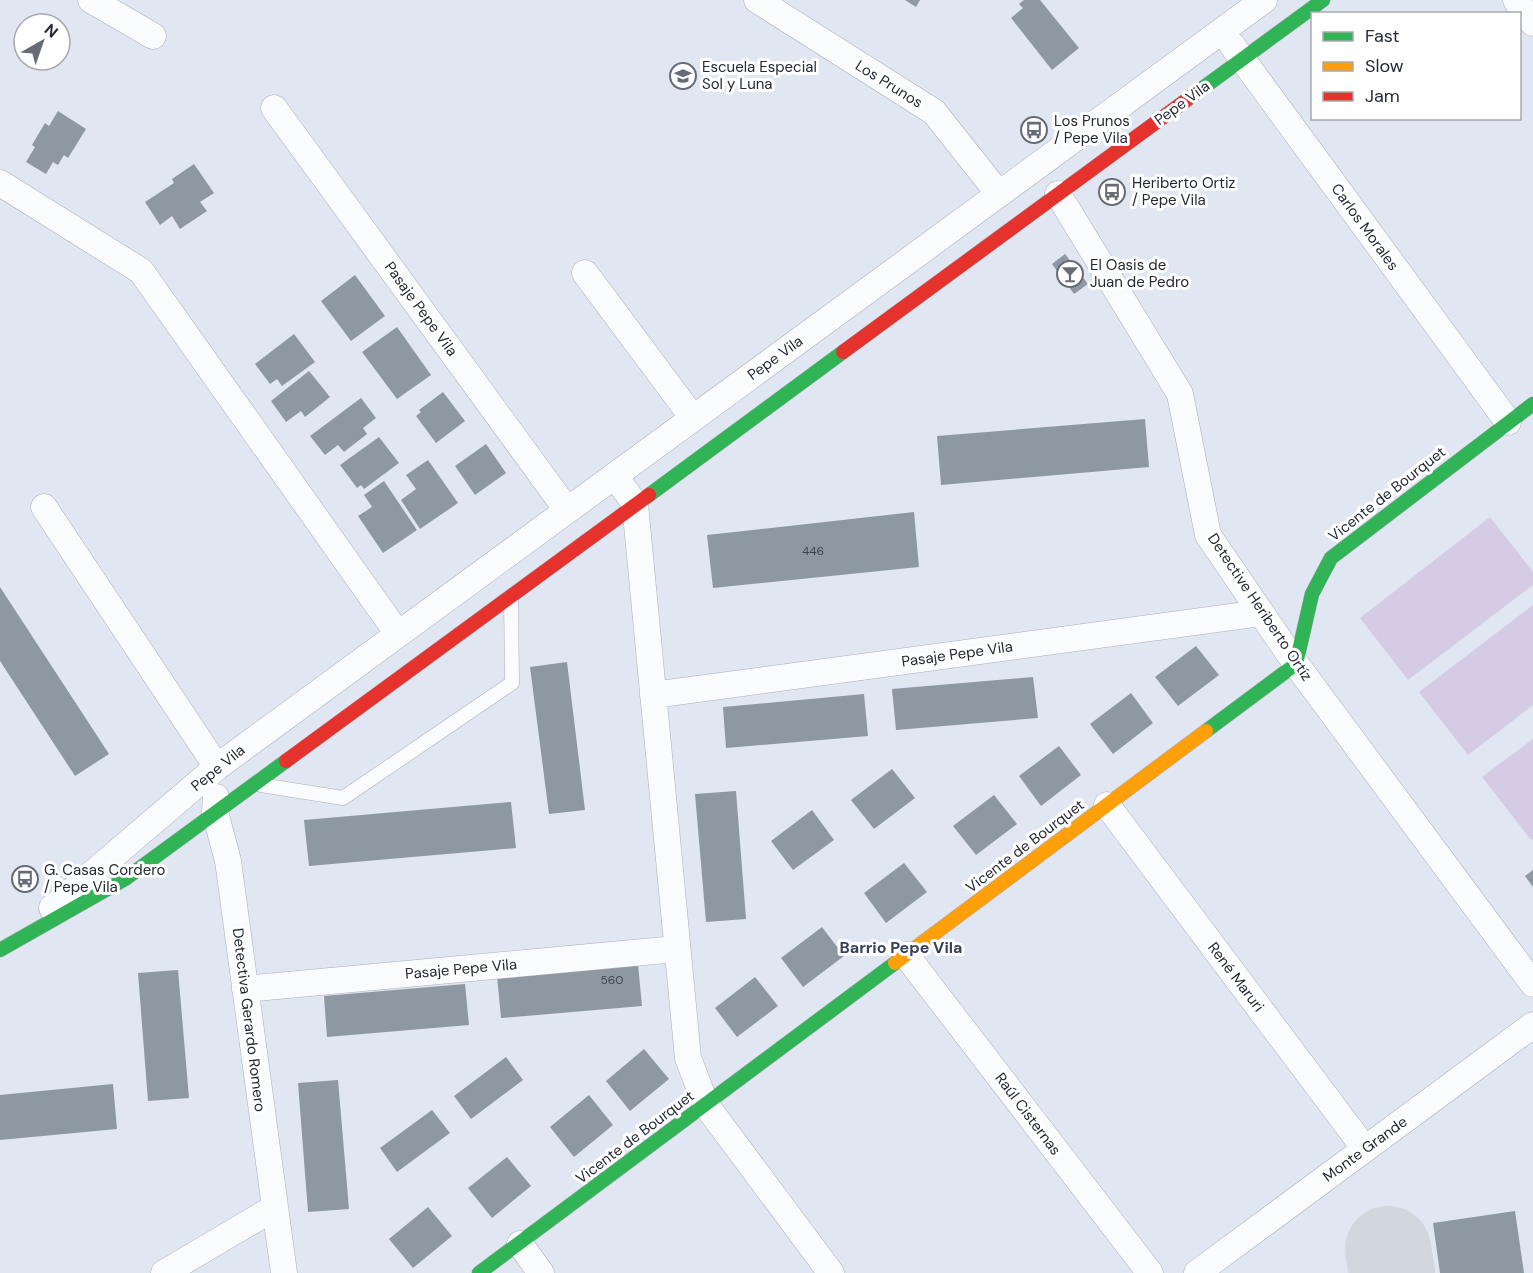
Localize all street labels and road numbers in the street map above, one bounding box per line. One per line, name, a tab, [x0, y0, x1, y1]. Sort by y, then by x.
street label: Los Prunos	[852, 55, 926, 113]
street label: Pepe Vila	[1150, 76, 1214, 130]
street label: Carlos Morales	[1327, 180, 1403, 274]
street label: Pasaje Pepe Vila	[380, 258, 462, 360]
street label: Pepe Vila	[743, 331, 807, 385]
street label: Vicente de Bourquet	[1324, 442, 1450, 546]
street label: Detective Heriberto Ortíz	[1203, 529, 1317, 685]
street label: Pasaje Pepe Vila	[900, 636, 1014, 672]
street label: Pepe Vila	[187, 740, 249, 796]
street label: Vicente de Bourquet	[962, 795, 1088, 897]
street label: Detectiva Gerardo Romero	[228, 927, 270, 1113]
street label: René Maruri	[1203, 938, 1269, 1016]
street label: Pasaje Pepe Vila	[404, 954, 518, 984]
street label: Raúl Cisternas	[990, 1069, 1066, 1159]
street label: Vicente de Bourquet	[572, 1086, 698, 1188]
street label: Monte Grande	[1319, 1112, 1411, 1186]

